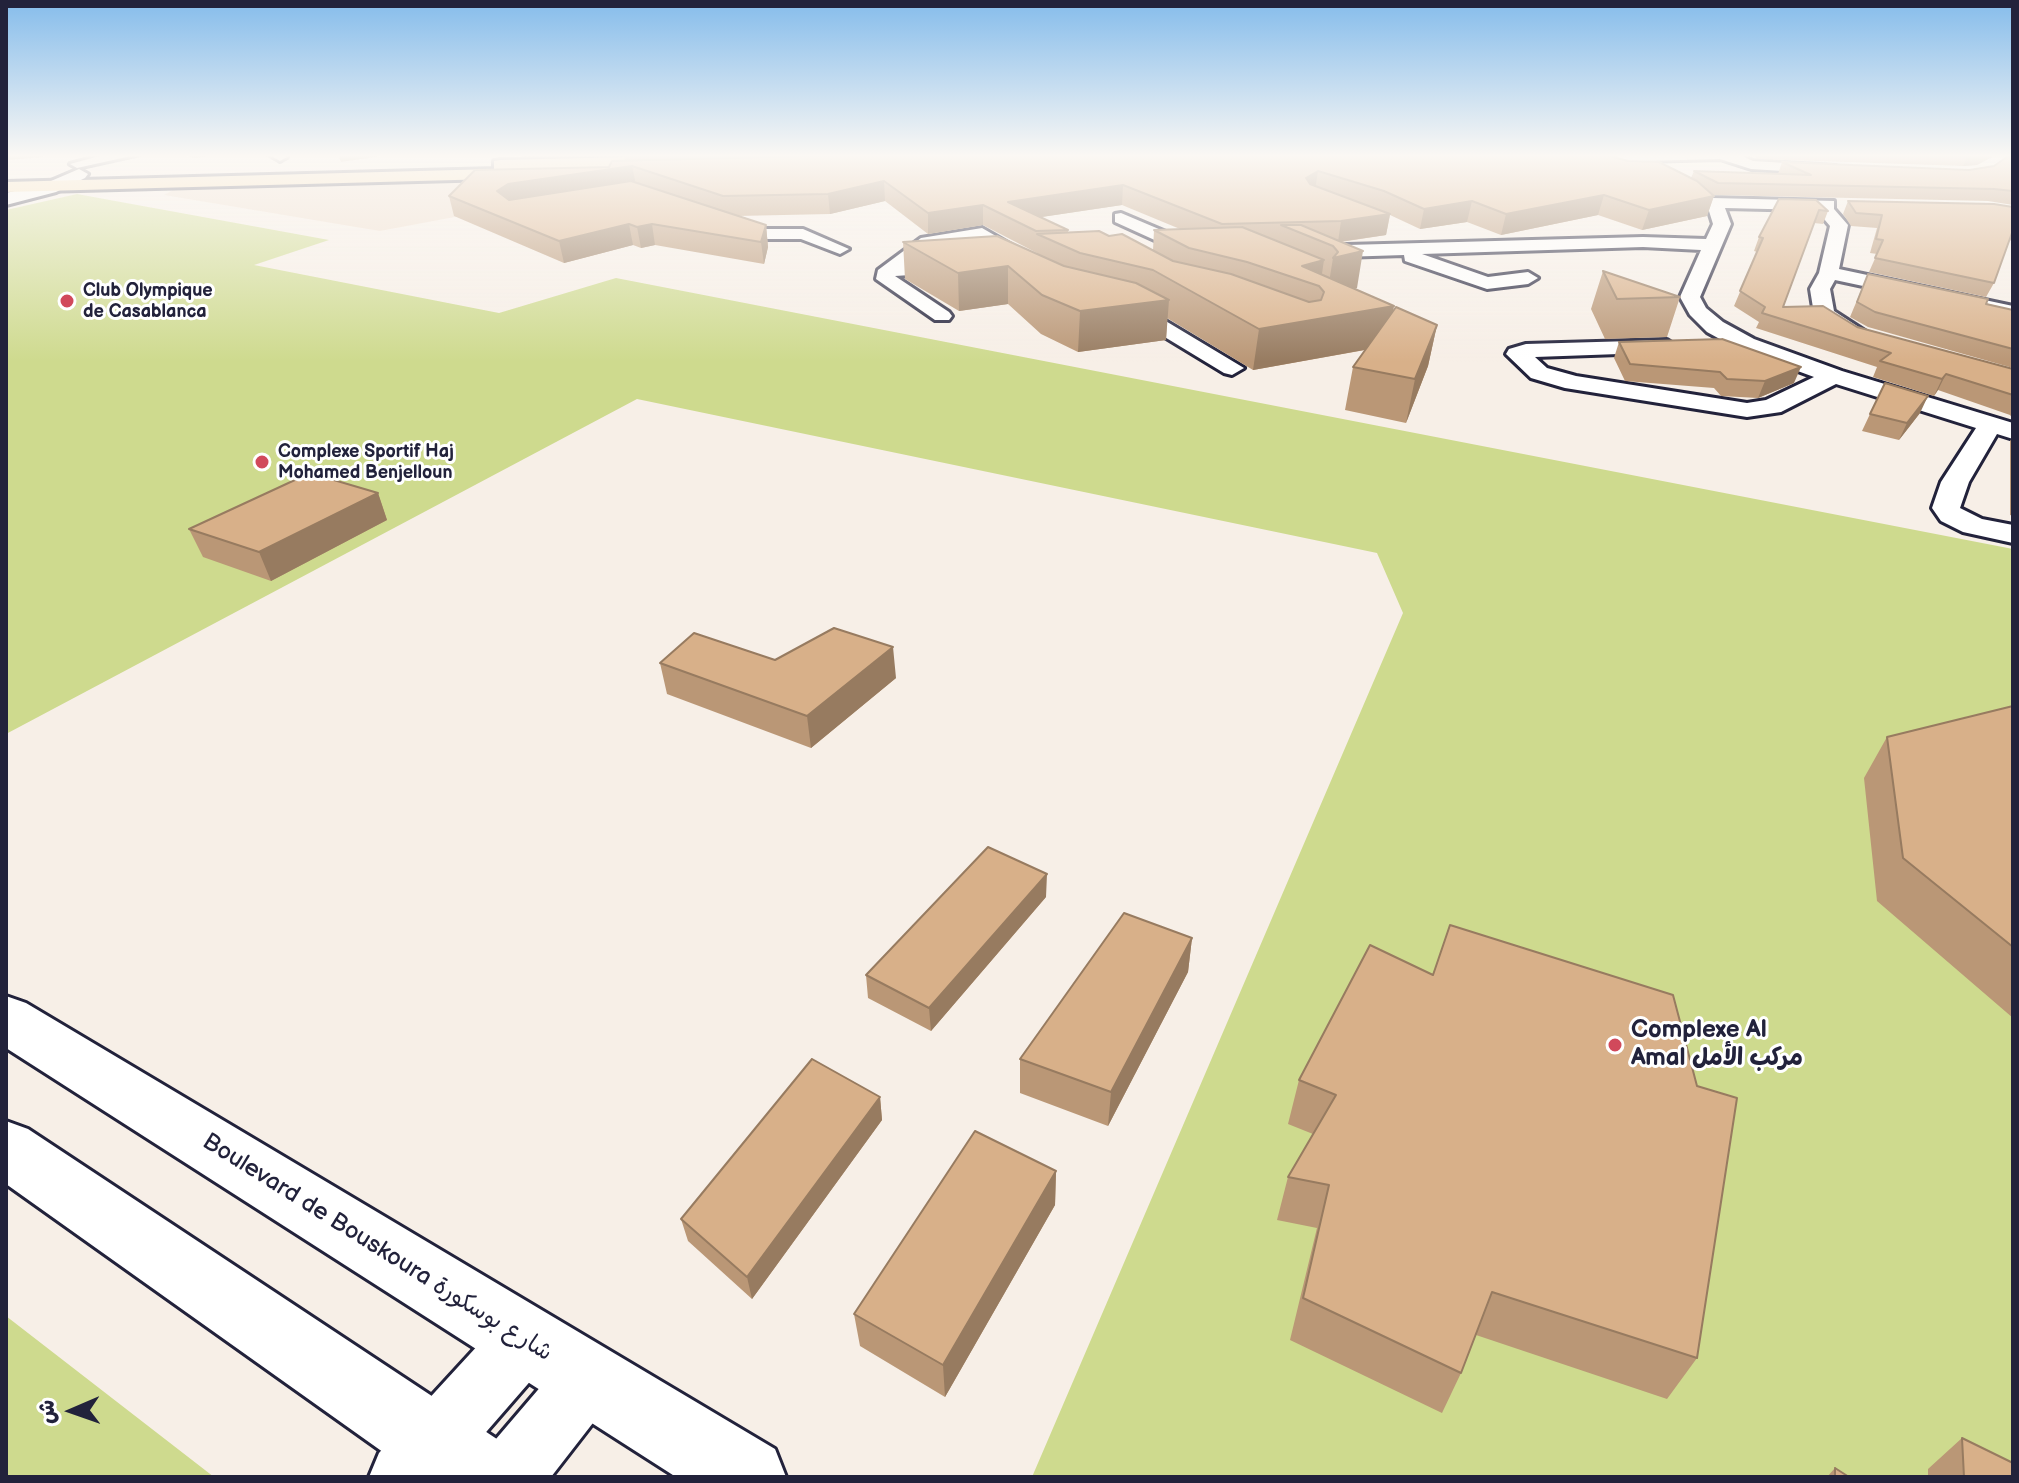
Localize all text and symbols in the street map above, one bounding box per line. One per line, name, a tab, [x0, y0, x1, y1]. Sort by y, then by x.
place label: Club Olympique de Casablanca	[83, 280, 213, 322]
marker: Club Olympique de Casablanca	[58, 292, 76, 310]
place label: Complexe Sportif Haj Mohamed Benjelloun	[278, 441, 454, 484]
marker: Complexe Sportif Haj Mohamed Benjelloun	[253, 453, 271, 471]
place label: Complexe Al Amal مركب الأمل	[1631, 1017, 1803, 1073]
marker: Complexe Al Amal مركب الأمل	[1606, 1036, 1624, 1054]
street label: Boulevard de Bouskoura شارع بوسكورة	[197, 1128, 557, 1368]
north arrow	[32, 1371, 112, 1451]
text: ش	[34, 1399, 61, 1424]

